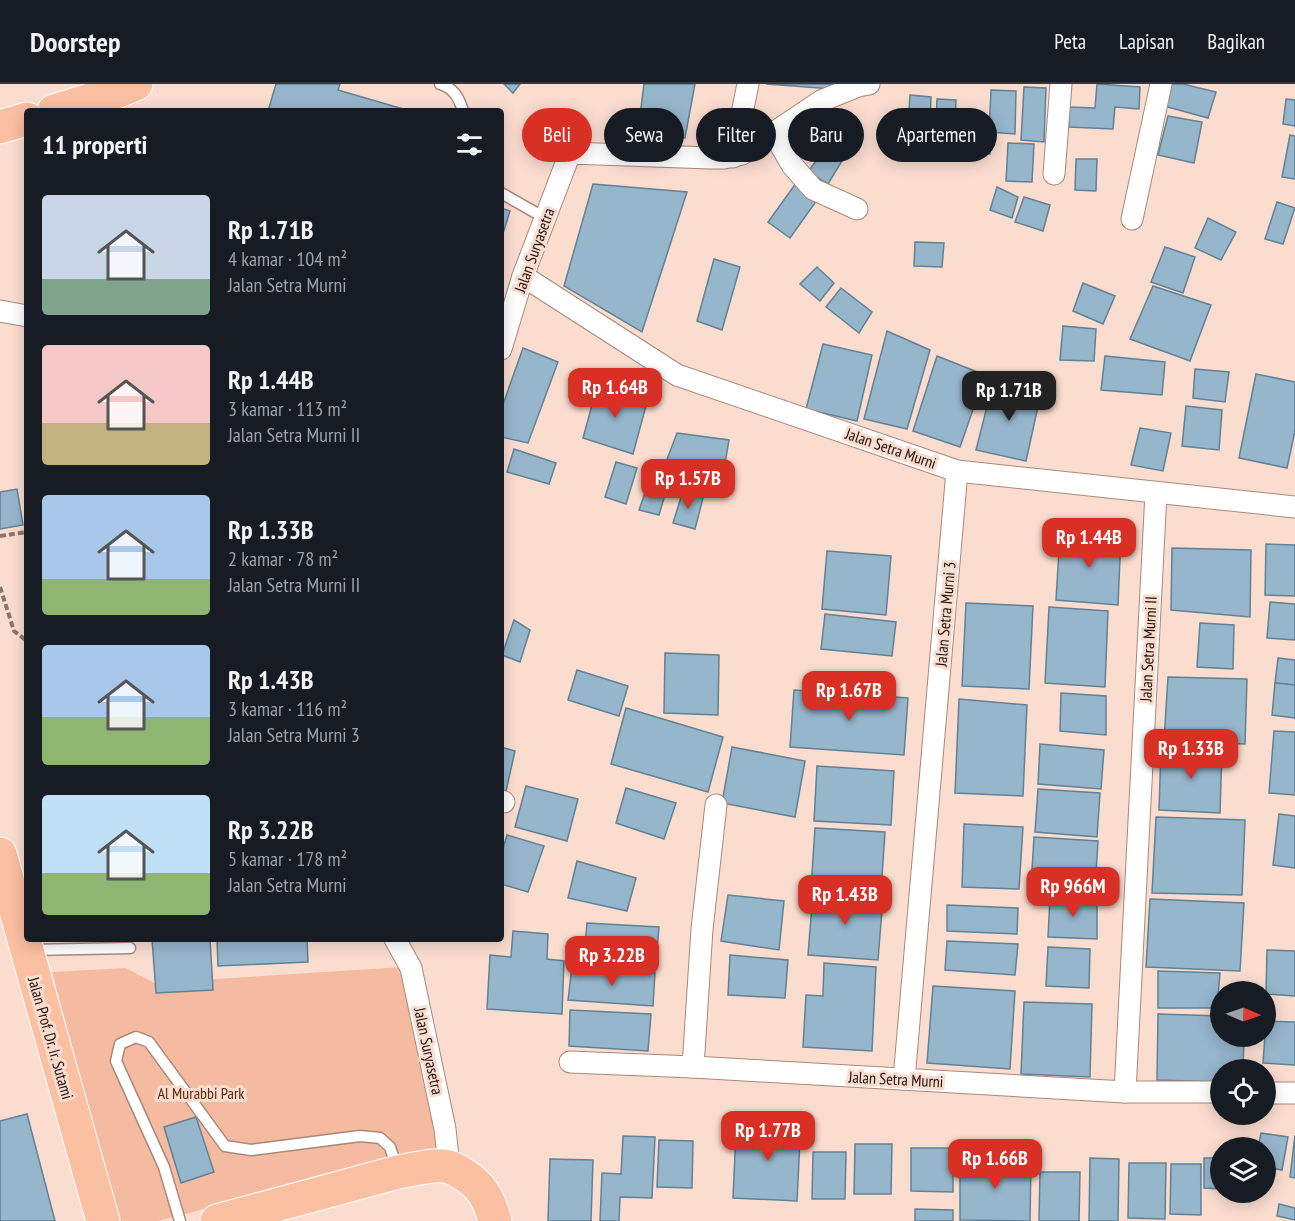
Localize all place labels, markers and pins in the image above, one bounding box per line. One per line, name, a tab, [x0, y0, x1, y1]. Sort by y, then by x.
pin: Rp 1.64B	[553, 368, 677, 419]
pin: Rp 1.71B	[947, 371, 1071, 422]
pin: Rp 1.57B	[626, 459, 750, 510]
pin: Rp 1.44B	[1027, 518, 1151, 569]
pin: Rp 1.67B	[787, 671, 911, 722]
pin: Rp 1.33B	[1129, 729, 1253, 780]
pin: Rp 966M	[1018, 867, 1128, 918]
pin: Rp 1.43B	[783, 875, 907, 926]
pin: Rp 3.22B	[550, 936, 674, 987]
pin: Rp 1.77B	[706, 1111, 830, 1162]
pin: Rp 1.66B	[933, 1139, 1057, 1190]

